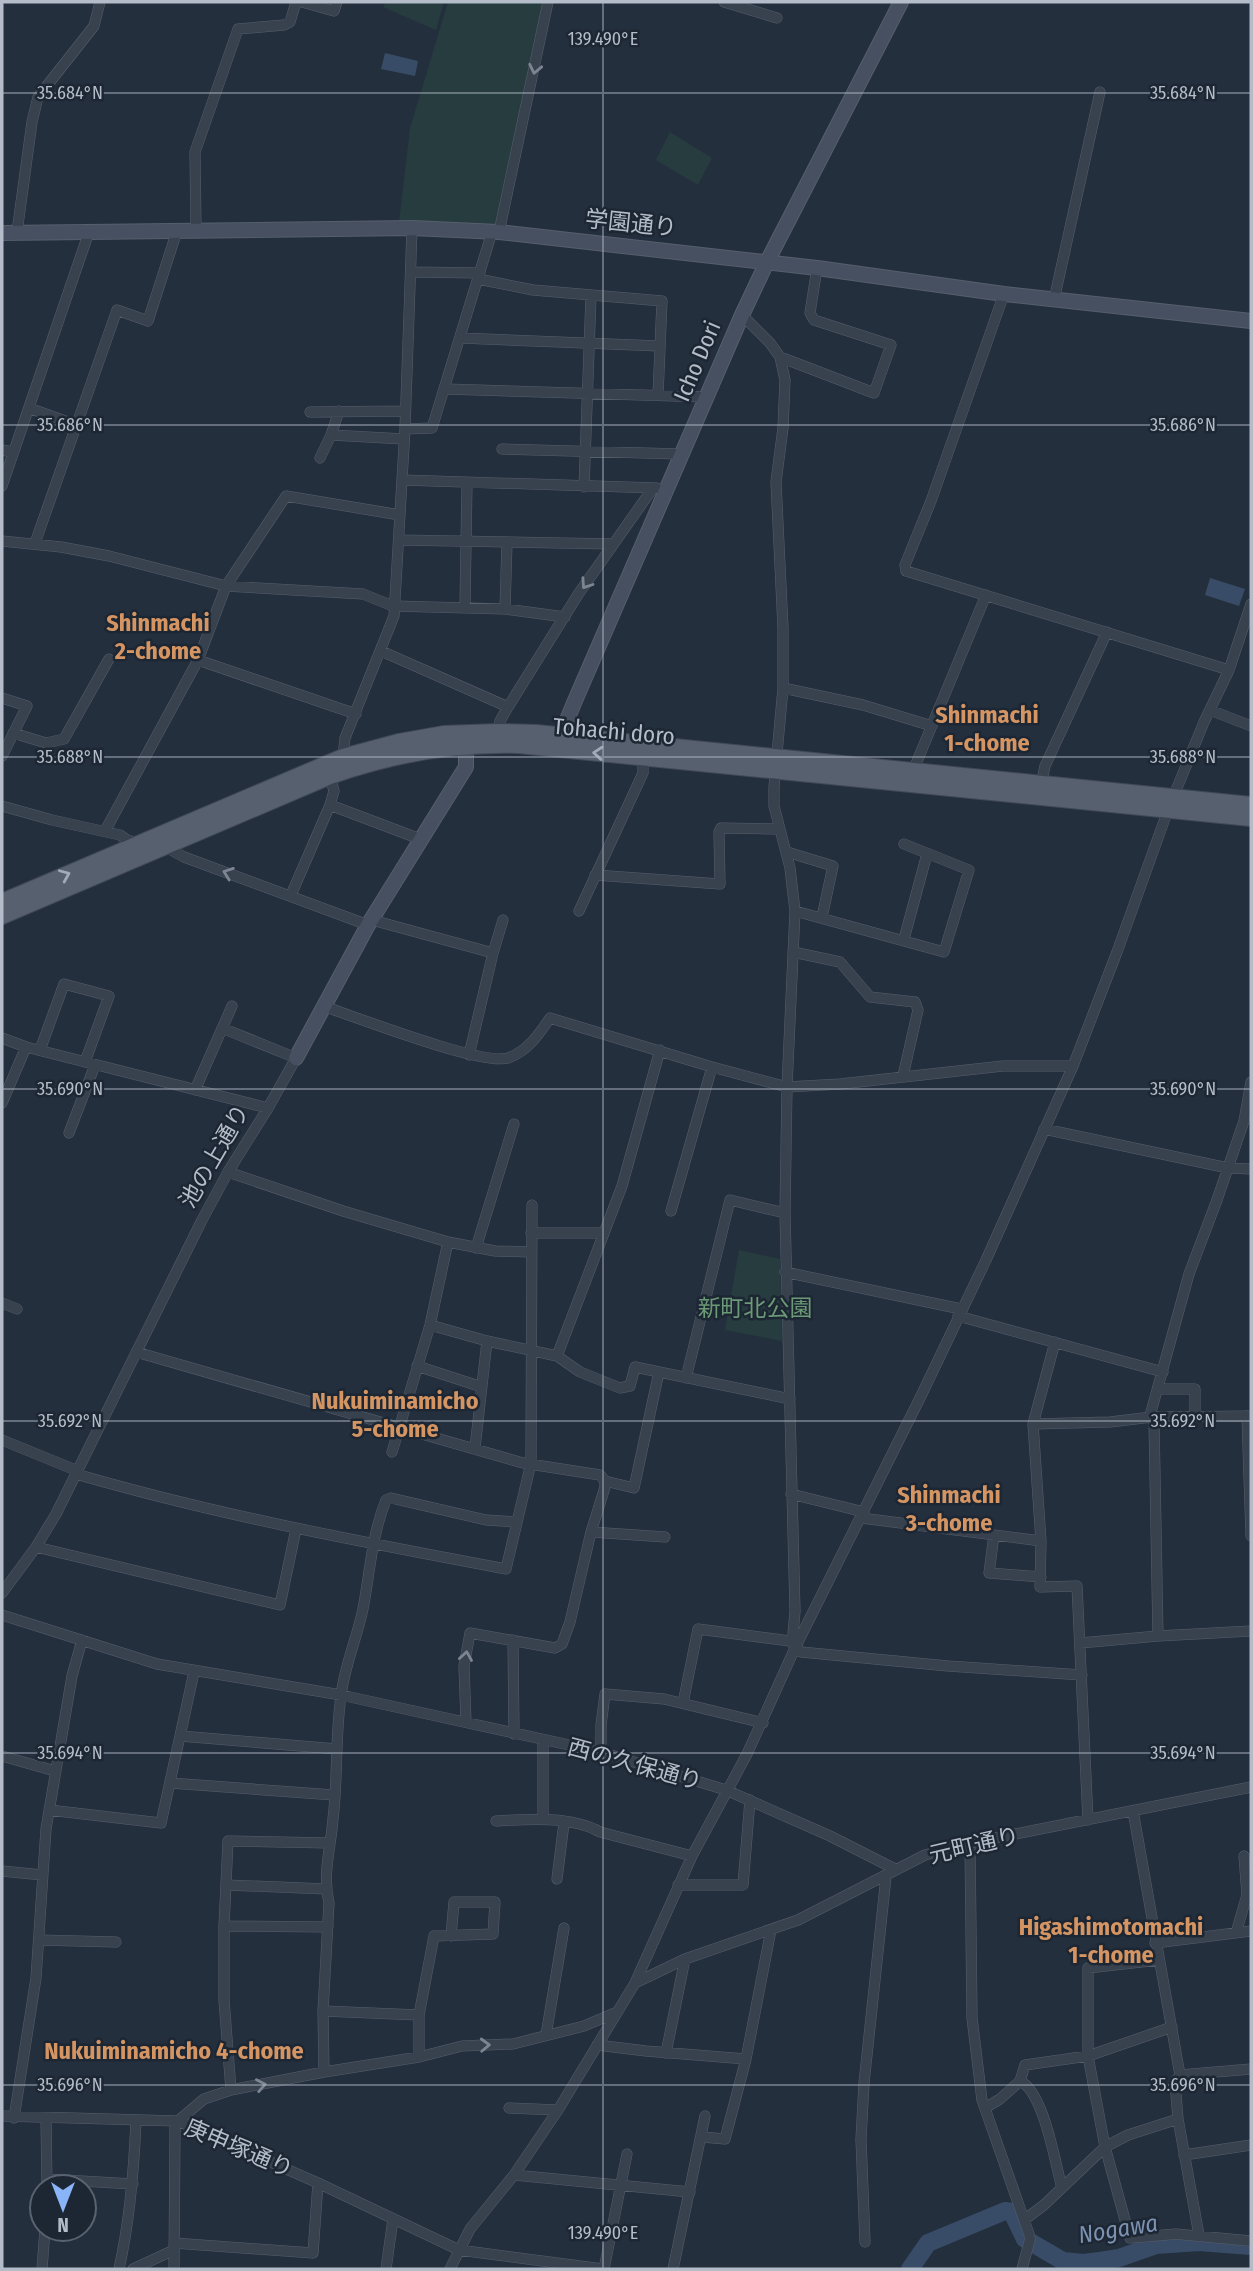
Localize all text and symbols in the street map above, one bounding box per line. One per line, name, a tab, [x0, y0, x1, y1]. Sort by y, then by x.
text: 139.490°E	[568, 28, 638, 50]
one-way arrow	[528, 63, 543, 75]
text: 35.684°N	[37, 82, 103, 104]
text: 35.684°N	[1150, 82, 1216, 104]
street label: 学園通り	[584, 204, 678, 242]
street label: Icho Dori	[668, 317, 726, 405]
text: 35.686°N	[37, 414, 103, 436]
text: 35.686°N	[1150, 414, 1216, 436]
one-way arrow	[581, 576, 594, 589]
district label: Shinmachi 2-chome	[106, 609, 210, 665]
district label: Shinmachi 1-chome	[935, 701, 1039, 757]
street label: Tohachi doro	[552, 712, 676, 750]
text: 35.688°N	[37, 746, 103, 768]
one-way arrow	[592, 746, 603, 761]
text: 35.688°N	[1150, 746, 1216, 768]
one-way arrow	[222, 867, 235, 881]
one-way arrow	[58, 870, 70, 884]
text: 35.690°N	[37, 1078, 103, 1100]
text: 35.690°N	[1150, 1078, 1216, 1100]
street label: 池の上通り	[173, 1099, 255, 1213]
park label: 新町北公園	[698, 1294, 813, 1322]
district label: Nukuiminamicho 5-chome	[312, 1387, 479, 1443]
text: 35.692°N	[38, 1410, 102, 1432]
text: 35.692°N	[1151, 1410, 1215, 1432]
district label: Shinmachi 3-chome	[897, 1481, 1001, 1537]
one-way arrow	[458, 1650, 473, 1662]
street label: 西の久保通り	[565, 1733, 705, 1795]
text: 35.694°N	[37, 1742, 103, 1764]
text: 35.694°N	[1150, 1742, 1216, 1764]
street label: 元町通り	[926, 1821, 1022, 1869]
district label: Higashimotomachi 1-chome	[1019, 1913, 1203, 1969]
district label: Nukuiminamicho 4-chome	[44, 2037, 304, 2065]
one-way arrow	[479, 2037, 490, 2052]
text: 35.696°N	[37, 2074, 103, 2096]
text: 35.696°N	[1150, 2074, 1216, 2096]
one-way arrow	[255, 2078, 267, 2093]
street label: 庚申塚通り	[181, 2113, 297, 2183]
north arrow	[28, 2173, 98, 2243]
water label: Nogawa	[1076, 2209, 1160, 2249]
text: N	[57, 2213, 69, 2236]
text: 139.490°E	[568, 2222, 638, 2244]

